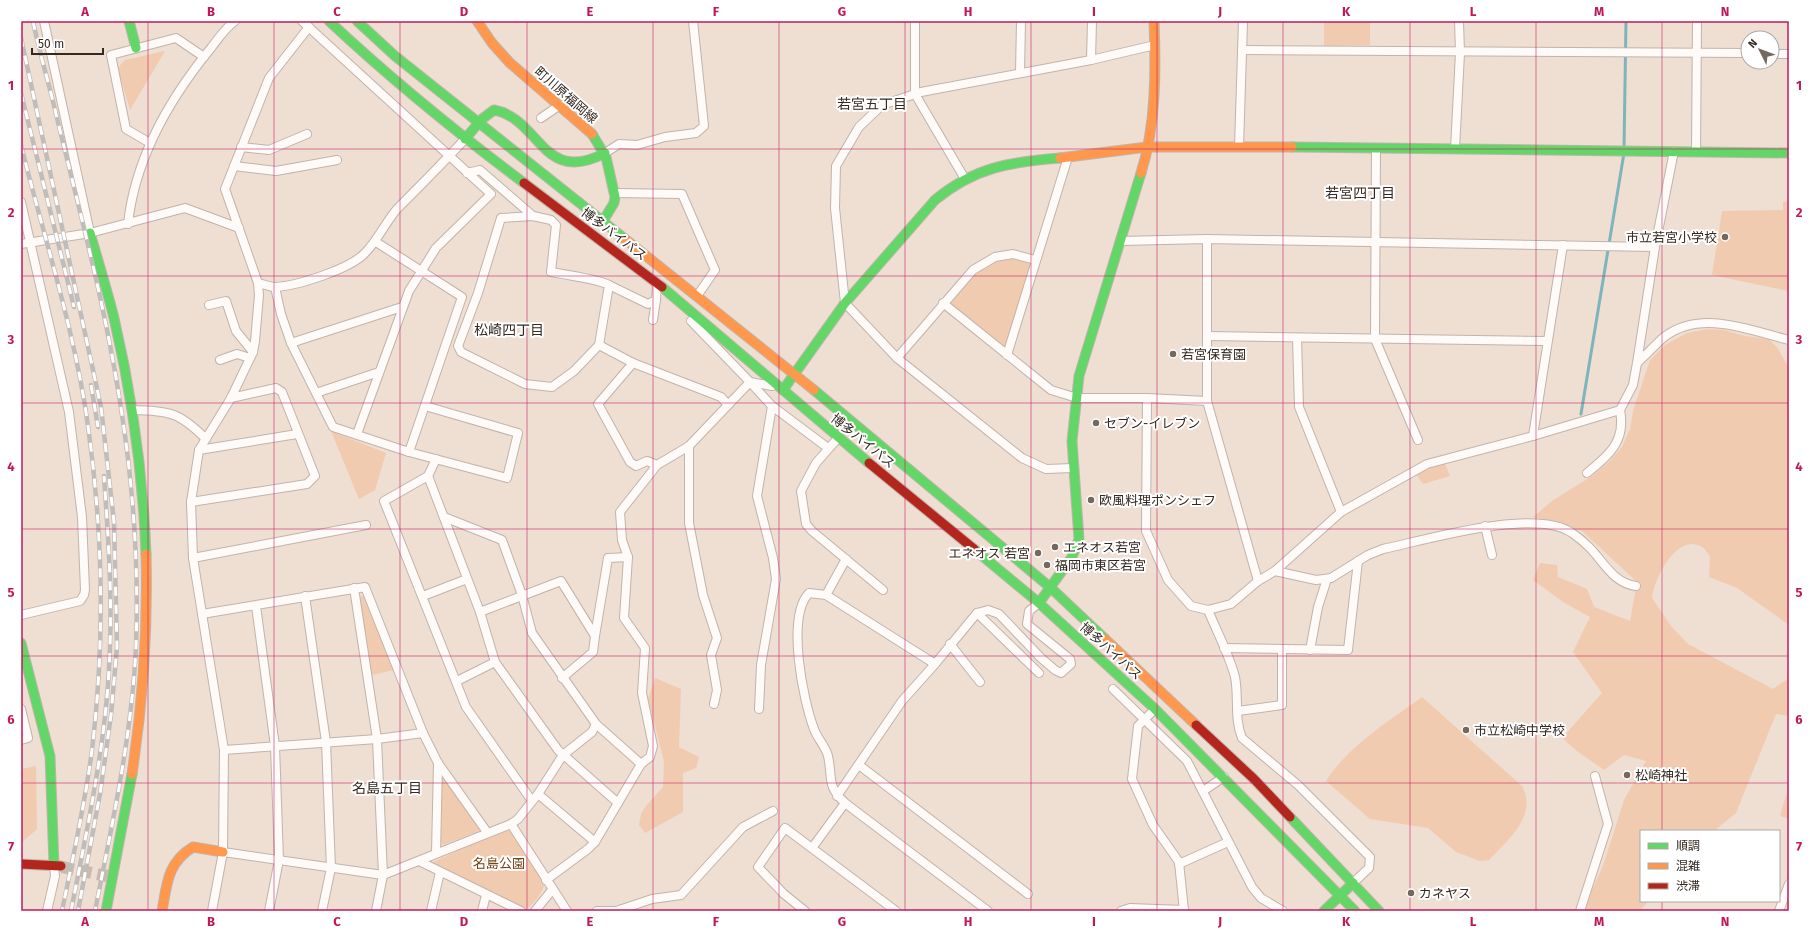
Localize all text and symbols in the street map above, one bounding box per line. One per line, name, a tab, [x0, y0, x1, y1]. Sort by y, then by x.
text: A	[80, 4, 89, 19]
text: B	[207, 4, 215, 19]
text: C	[333, 4, 341, 19]
text: D	[460, 4, 469, 19]
text: E	[587, 4, 594, 19]
text: F	[713, 4, 720, 19]
text: G	[838, 4, 846, 19]
text: H	[964, 4, 972, 19]
text: I	[1092, 4, 1096, 19]
text: J	[1217, 4, 1222, 19]
text: K	[1342, 4, 1351, 19]
text: L	[1470, 4, 1477, 19]
text: M	[1594, 4, 1604, 19]
text: N	[1721, 4, 1729, 19]
scale bar	[32, 30, 103, 56]
north arrow	[1740, 30, 1780, 70]
text: 50 m	[38, 37, 64, 51]
text: N	[1746, 37, 1760, 51]
street label: 町川原福岡線	[532, 64, 600, 126]
text: 1	[8, 78, 14, 93]
text: 1	[1796, 78, 1802, 93]
district label: 若宮五丁目	[837, 96, 907, 113]
district label: 若宮四丁目	[1325, 185, 1395, 202]
text: 2	[8, 205, 15, 220]
street label: 博多バイパス	[578, 205, 650, 263]
text: 2	[1796, 205, 1803, 220]
place label: 市立若宮小学校	[1626, 230, 1717, 245]
marker: 市立若宮小学校	[1720, 232, 1730, 242]
district label: 松崎四丁目	[474, 322, 544, 339]
text: 3	[7, 332, 15, 347]
text: 3	[1795, 332, 1803, 347]
place label: 若宮保育園	[1181, 347, 1246, 362]
marker: 若宮保育園	[1168, 349, 1178, 359]
street label: 博多バイパス	[828, 411, 898, 471]
place label: セブン-イレブン	[1104, 416, 1200, 431]
marker: セブン-イレブン	[1091, 418, 1101, 428]
text: 4	[7, 459, 15, 474]
text: 4	[1795, 459, 1803, 474]
place label: 欧風料理ポンシェフ	[1099, 493, 1216, 508]
marker: 欧風料理ポンシェフ	[1086, 495, 1096, 505]
place label: エネオス若宮	[1063, 540, 1141, 555]
marker: エネオス若宮	[1050, 542, 1060, 552]
place label: エネオス 若宮	[949, 546, 1030, 561]
marker: エネオス 若宮	[1033, 548, 1043, 558]
place label: 福岡市東区若宮	[1055, 558, 1146, 573]
marker: 福岡市東区若宮	[1042, 560, 1052, 570]
text: 5	[8, 585, 15, 600]
text: 5	[1796, 585, 1803, 600]
street label: 博多バイパス	[1077, 619, 1145, 683]
text: 6	[7, 712, 15, 727]
text: 6	[1795, 712, 1803, 727]
place label: 市立松崎中学校	[1474, 723, 1565, 738]
marker: 市立松崎中学校	[1461, 725, 1471, 735]
place label: 松崎神社	[1635, 768, 1687, 783]
marker: 松崎神社	[1622, 770, 1632, 780]
district label: 名島五丁目	[352, 780, 422, 797]
legend	[1640, 830, 1780, 902]
text: 7	[8, 839, 14, 854]
text: 順調	[1676, 839, 1700, 853]
text: 7	[1796, 839, 1802, 854]
park label: 名島公園	[473, 856, 525, 871]
text: 混雑	[1676, 859, 1700, 873]
text: 渋滞	[1676, 879, 1700, 893]
place label: カネヤス	[1419, 886, 1471, 901]
marker: カネヤス	[1406, 888, 1416, 898]
text: A	[80, 914, 89, 929]
text: B	[207, 914, 215, 929]
text: C	[333, 914, 341, 929]
text: D	[460, 914, 469, 929]
text: E	[587, 914, 594, 929]
text: F	[713, 914, 720, 929]
text: G	[838, 914, 846, 929]
text: H	[964, 914, 972, 929]
text: I	[1092, 914, 1096, 929]
text: J	[1217, 914, 1222, 929]
text: K	[1342, 914, 1351, 929]
text: L	[1470, 914, 1477, 929]
text: M	[1594, 914, 1604, 929]
text: N	[1721, 914, 1729, 929]

